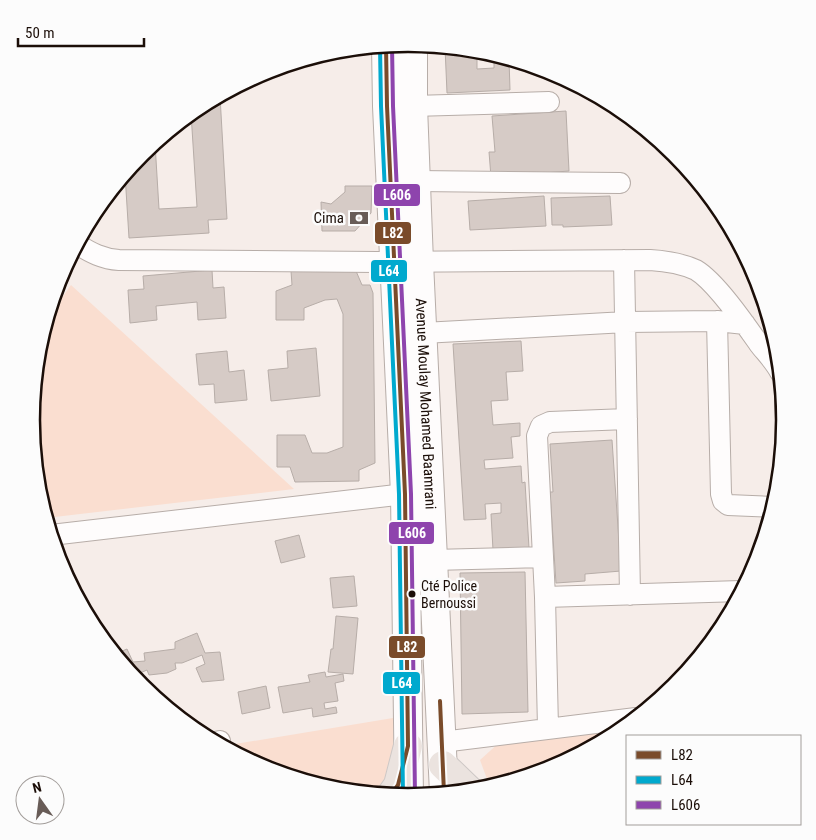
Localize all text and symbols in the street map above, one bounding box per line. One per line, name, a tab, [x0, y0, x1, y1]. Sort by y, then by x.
scale bar	[18, 15, 144, 47]
text: 50 m	[25, 24, 55, 42]
line badge: L606	[373, 183, 421, 207]
text: L606	[383, 187, 411, 203]
bank icon: Cima	[348, 207, 370, 229]
place label: Cima	[314, 209, 344, 227]
line badge: L82	[374, 221, 412, 245]
text: L82	[383, 225, 403, 241]
line badge: L64	[370, 259, 408, 283]
text: L64	[379, 263, 399, 279]
street label: Avenue Moulay Mohamed Baamrani	[412, 298, 440, 510]
line badge: L606	[388, 521, 435, 545]
text: L606	[398, 525, 426, 541]
place label: Cté Police Bernoussi	[421, 578, 477, 611]
marker: Cté Police Bernoussi	[407, 589, 417, 599]
line badge: L82	[388, 635, 426, 659]
text: L82	[397, 639, 417, 655]
line badge: L64	[382, 671, 421, 695]
text: L64	[392, 675, 412, 691]
legend	[626, 735, 801, 825]
text: L82	[671, 746, 693, 764]
text: L64	[671, 771, 693, 789]
north arrow	[15, 775, 65, 825]
text: N	[31, 779, 43, 796]
text: L606	[671, 796, 700, 814]

